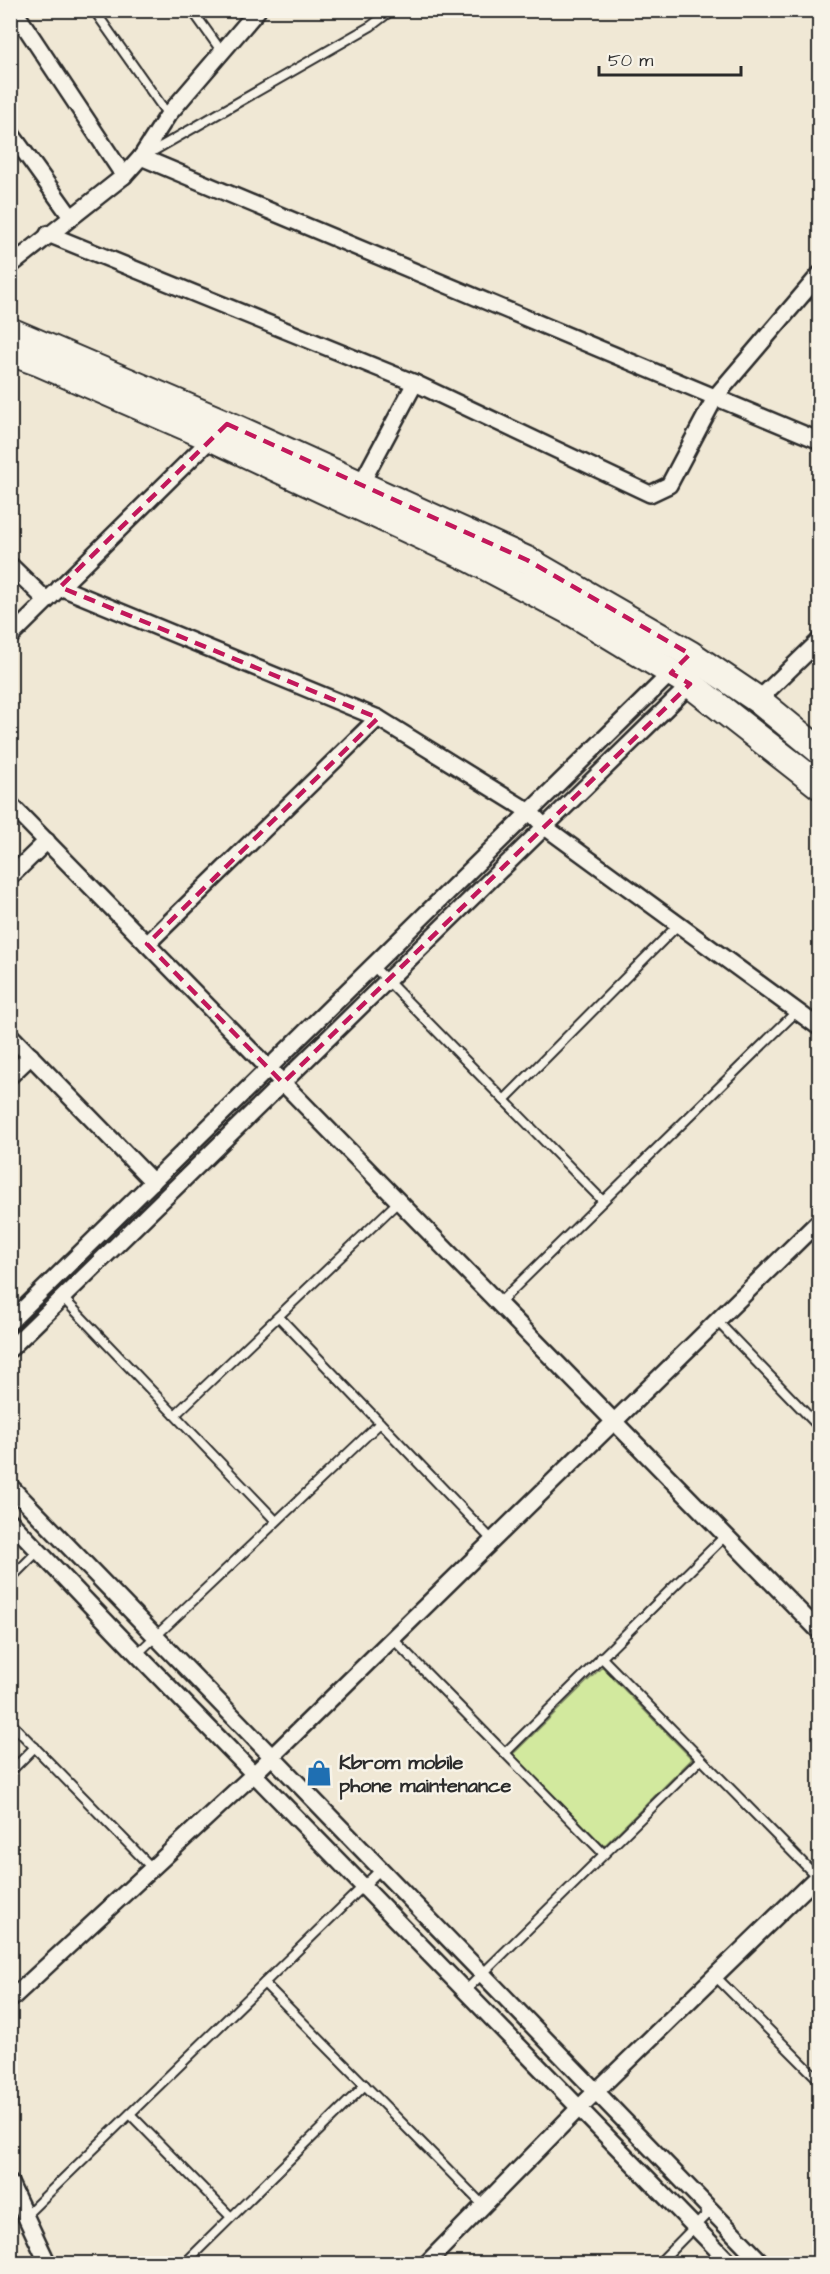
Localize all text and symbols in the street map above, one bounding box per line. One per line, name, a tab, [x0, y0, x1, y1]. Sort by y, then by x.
scale bar	[599, 39, 742, 77]
text: 50 m	[608, 48, 653, 73]
place label: Kbrom mobile phone maintenance	[339, 1749, 512, 1800]
shop icon: Kbrom mobile phone maintenance	[304, 1758, 334, 1788]

